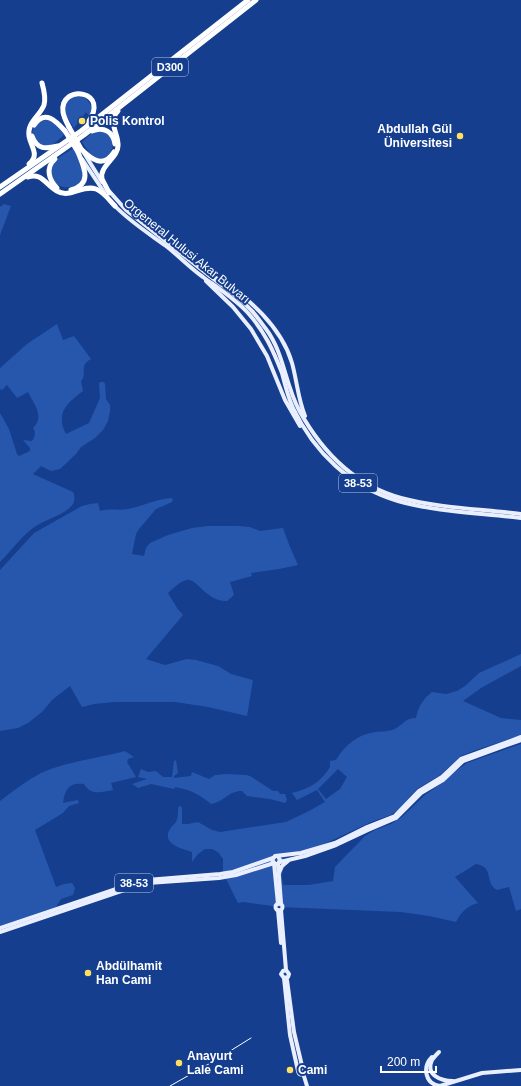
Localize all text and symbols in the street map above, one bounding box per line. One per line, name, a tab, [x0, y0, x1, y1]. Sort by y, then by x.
road number: D300	[152, 58, 188, 76]
place label: Polis Kontrol	[90, 114, 165, 128]
marker: Polis Kontrol	[77, 116, 87, 126]
place label: Abdullah Gül Üniversitesi	[377, 122, 452, 150]
marker: Abdullah Gül Üniversitesi	[455, 131, 465, 141]
street label: Orgeneral Hulusi Akar Bulvarı	[121, 196, 253, 306]
road number: 38-53	[339, 474, 377, 492]
road number: 38-53	[115, 874, 153, 892]
place label: Abdülhamit Han Cami	[96, 959, 162, 987]
marker: Abdülhamit Han Cami	[83, 968, 93, 978]
scale bar	[381, 1048, 436, 1074]
place label: Anayurt Lale Cami	[187, 1049, 244, 1077]
text: 200 m	[387, 1055, 420, 1069]
marker: Anayurt Lale Cami	[174, 1058, 184, 1068]
place label: Cami	[298, 1063, 327, 1077]
marker: Cami	[285, 1065, 295, 1075]

